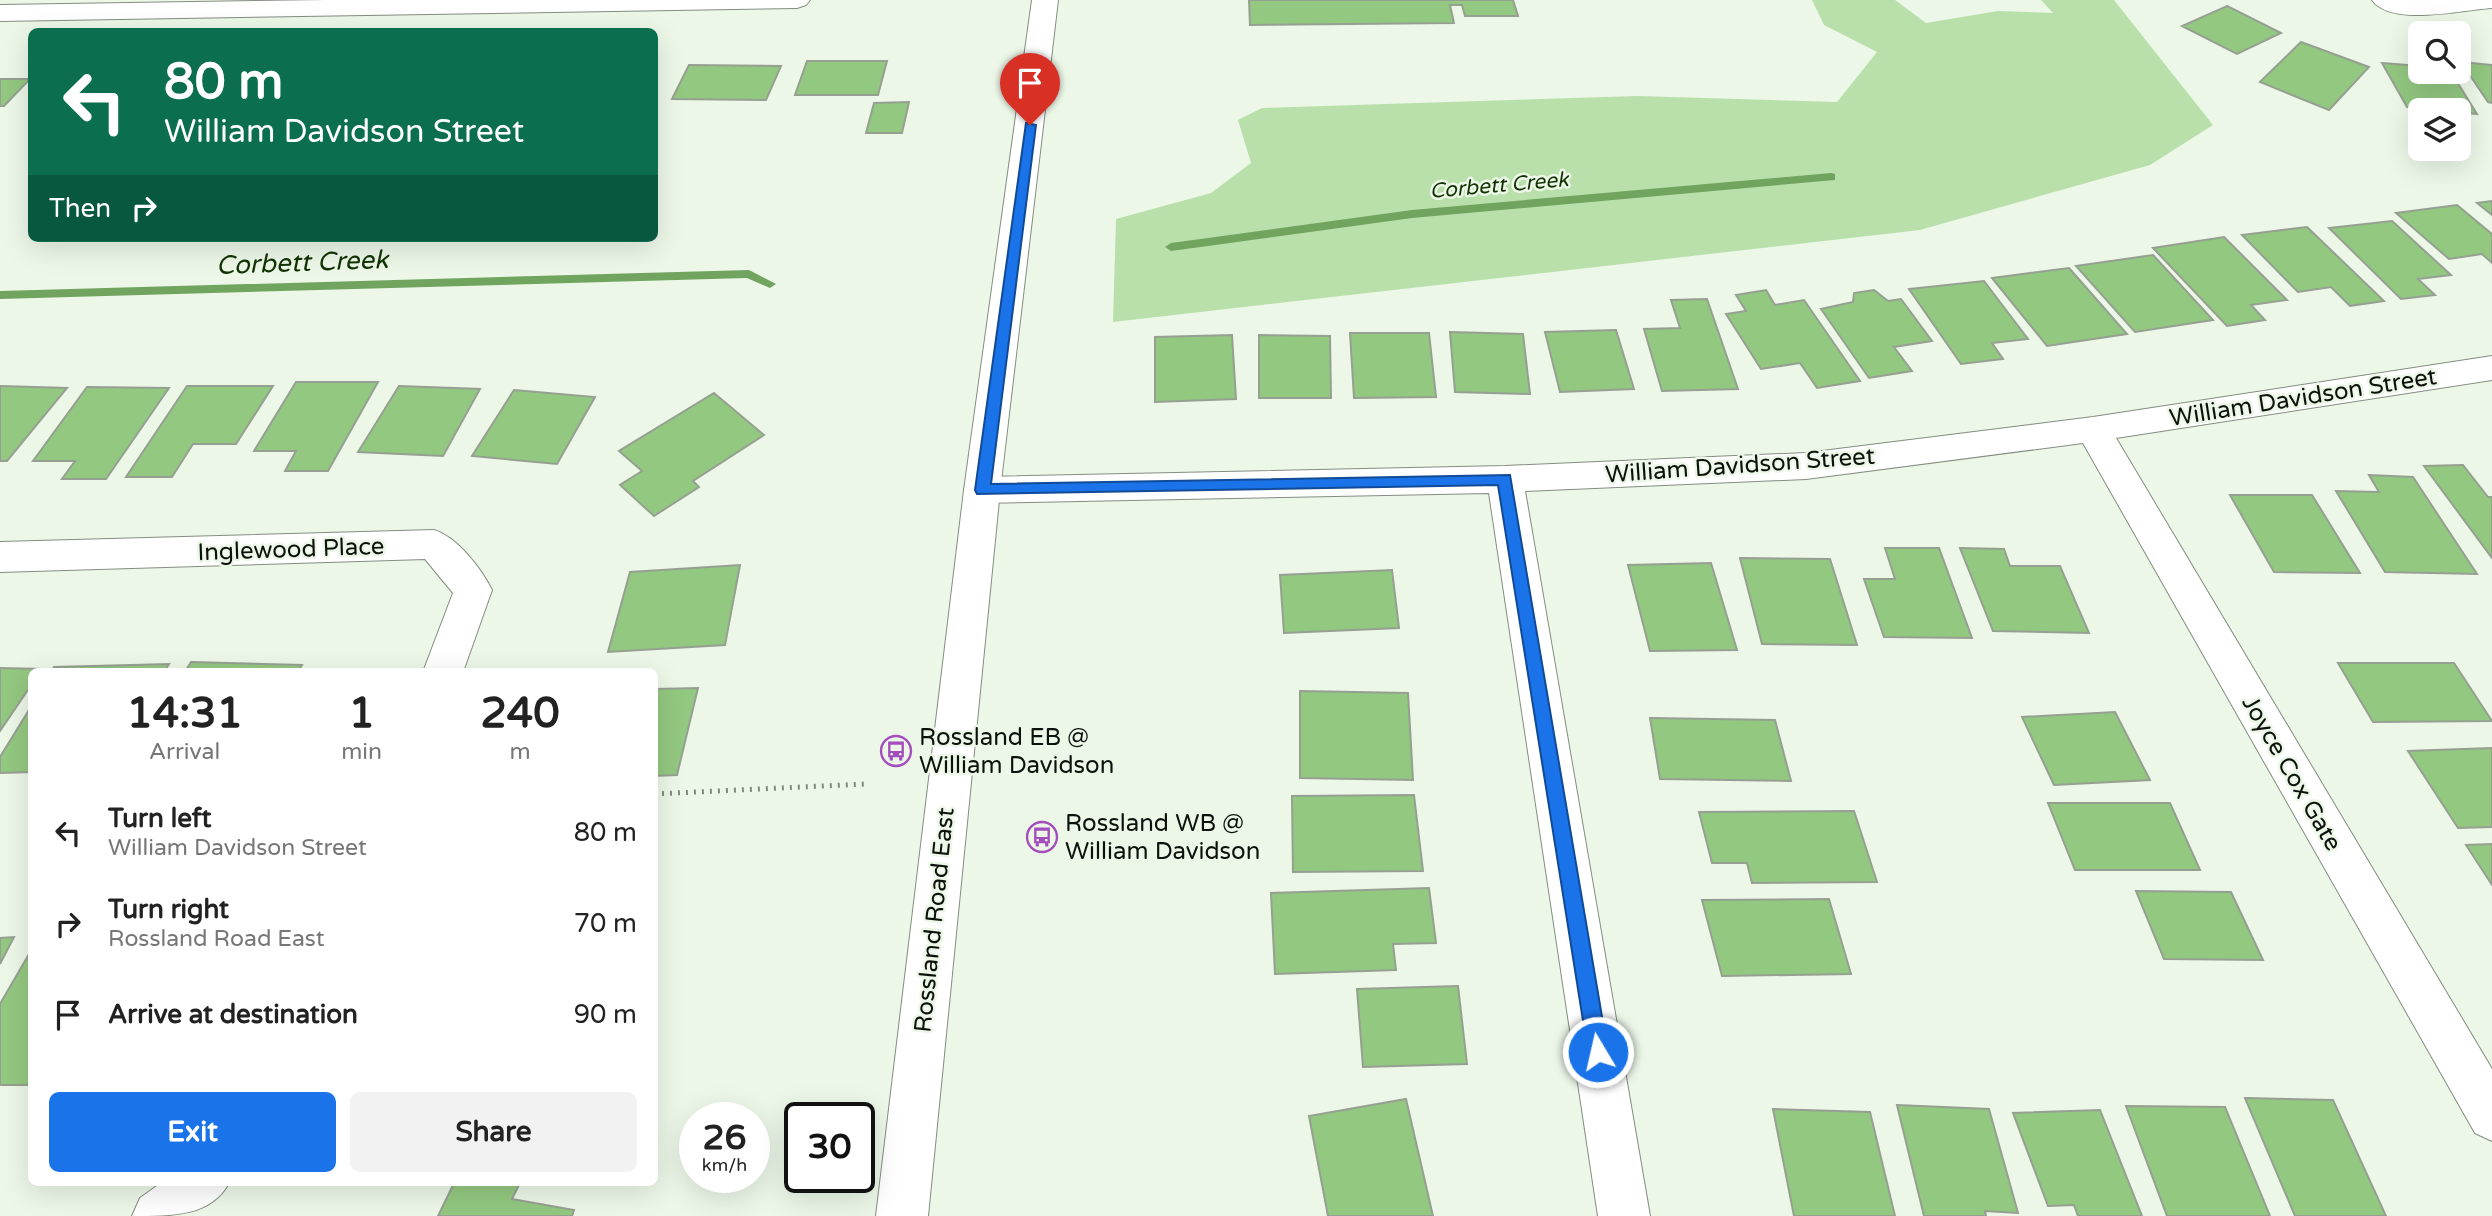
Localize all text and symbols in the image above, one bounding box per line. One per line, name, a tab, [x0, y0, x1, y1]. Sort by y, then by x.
map controls	[2408, 21, 2471, 161]
button: search	[2408, 21, 2471, 84]
text: 80 m	[164, 53, 283, 112]
pin	[1000, 53, 1060, 125]
icon: left	[49, 56, 140, 147]
icon: arrive	[1011, 64, 1049, 102]
button: layers	[2408, 98, 2471, 161]
text: William Davidson Street	[164, 113, 524, 151]
water label: Corbett Creek	[1429, 167, 1571, 204]
icon: right	[125, 189, 163, 227]
text: Then	[49, 193, 111, 224]
water label: Corbett Creek	[215, 244, 390, 281]
street label: William Davidson Street	[2167, 362, 2439, 433]
street label: William Davidson Street	[1604, 442, 1876, 489]
street label: Inglewood Place	[197, 532, 385, 567]
text: 14:31	[126, 688, 243, 739]
text: 1	[348, 688, 375, 739]
text: 240	[480, 688, 560, 739]
street label: Joyce Cox Gate	[2235, 690, 2348, 856]
place label: Rossland EB @ William Davidson	[919, 723, 1114, 780]
bus stop icon: Rossland EB @ William Davidson	[879, 734, 913, 768]
text: Arrival	[149, 738, 220, 766]
text: min	[341, 738, 382, 766]
text: m	[509, 738, 531, 766]
text: Turn left	[108, 803, 211, 834]
street label: Rossland Road East	[908, 806, 961, 1034]
place label: Rossland WB @ William Davidson	[1065, 809, 1260, 866]
icon: left	[49, 814, 87, 852]
text: 80 m	[574, 817, 637, 848]
bus stop icon: Rossland WB @ William Davidson	[1025, 820, 1059, 854]
text: William Davidson Street	[108, 834, 367, 862]
text: Turn right	[108, 894, 229, 925]
icon: right	[49, 905, 87, 943]
text: 70 m	[574, 908, 637, 939]
text: Rossland Road East	[108, 925, 325, 953]
icon: arrive	[49, 996, 87, 1034]
text: Arrive at destination	[108, 999, 358, 1030]
text: 90 m	[574, 999, 637, 1030]
position arrow	[1561, 1015, 1635, 1089]
button: Exit	[49, 1092, 336, 1172]
button: Share	[350, 1092, 637, 1172]
speed limit sign: 30	[784, 1102, 875, 1193]
text: 26	[703, 1117, 746, 1159]
text: km/h	[702, 1154, 747, 1176]

